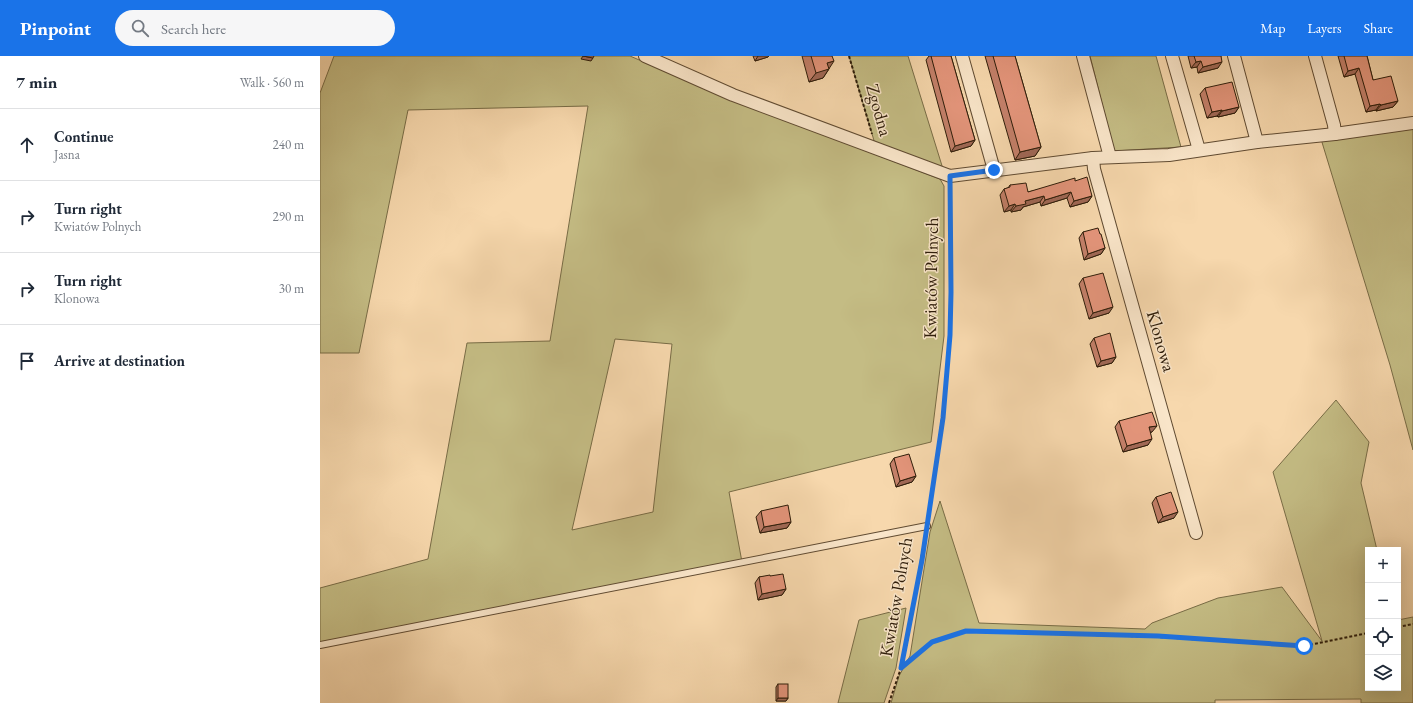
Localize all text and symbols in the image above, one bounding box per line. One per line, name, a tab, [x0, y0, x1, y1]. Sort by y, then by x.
search box	[115, 10, 395, 46]
text: Pinpoint	[20, 16, 91, 41]
icon: search	[129, 17, 151, 39]
text: Search here	[161, 19, 226, 38]
text: Map	[1260, 19, 1285, 37]
text: Layers	[1307, 19, 1342, 37]
text: Share	[1364, 19, 1393, 37]
text: 7 min	[16, 71, 57, 93]
text: Walk · 560 m	[240, 74, 304, 91]
street label: Zgodna	[861, 81, 898, 139]
text: Continue	[54, 127, 114, 146]
icon: ahead	[16, 134, 38, 156]
text: 240 m	[273, 136, 304, 153]
text: Jasna	[54, 146, 80, 163]
route end	[985, 161, 1003, 179]
text: Turn right	[54, 199, 122, 218]
icon: right	[16, 206, 38, 228]
text: 290 m	[273, 208, 304, 225]
street label: Kwiatów Polnych	[918, 217, 943, 339]
text: Kwiatów Polnych	[54, 218, 142, 235]
text: Turn right	[54, 271, 122, 290]
icon: right	[16, 278, 38, 300]
text: 30 m	[279, 280, 304, 297]
text: Klonowa	[54, 290, 99, 307]
street label: Klonowa	[1142, 307, 1181, 375]
icon: arrive	[16, 350, 38, 372]
text: Arrive at destination	[54, 351, 185, 370]
street label: Kwiatów Polnych	[874, 535, 917, 659]
map controls	[1365, 547, 1401, 691]
button: +	[1365, 547, 1401, 583]
button: −	[1365, 583, 1401, 619]
button: locate	[1365, 619, 1401, 655]
route start	[1295, 637, 1313, 655]
button: layers	[1365, 655, 1401, 691]

